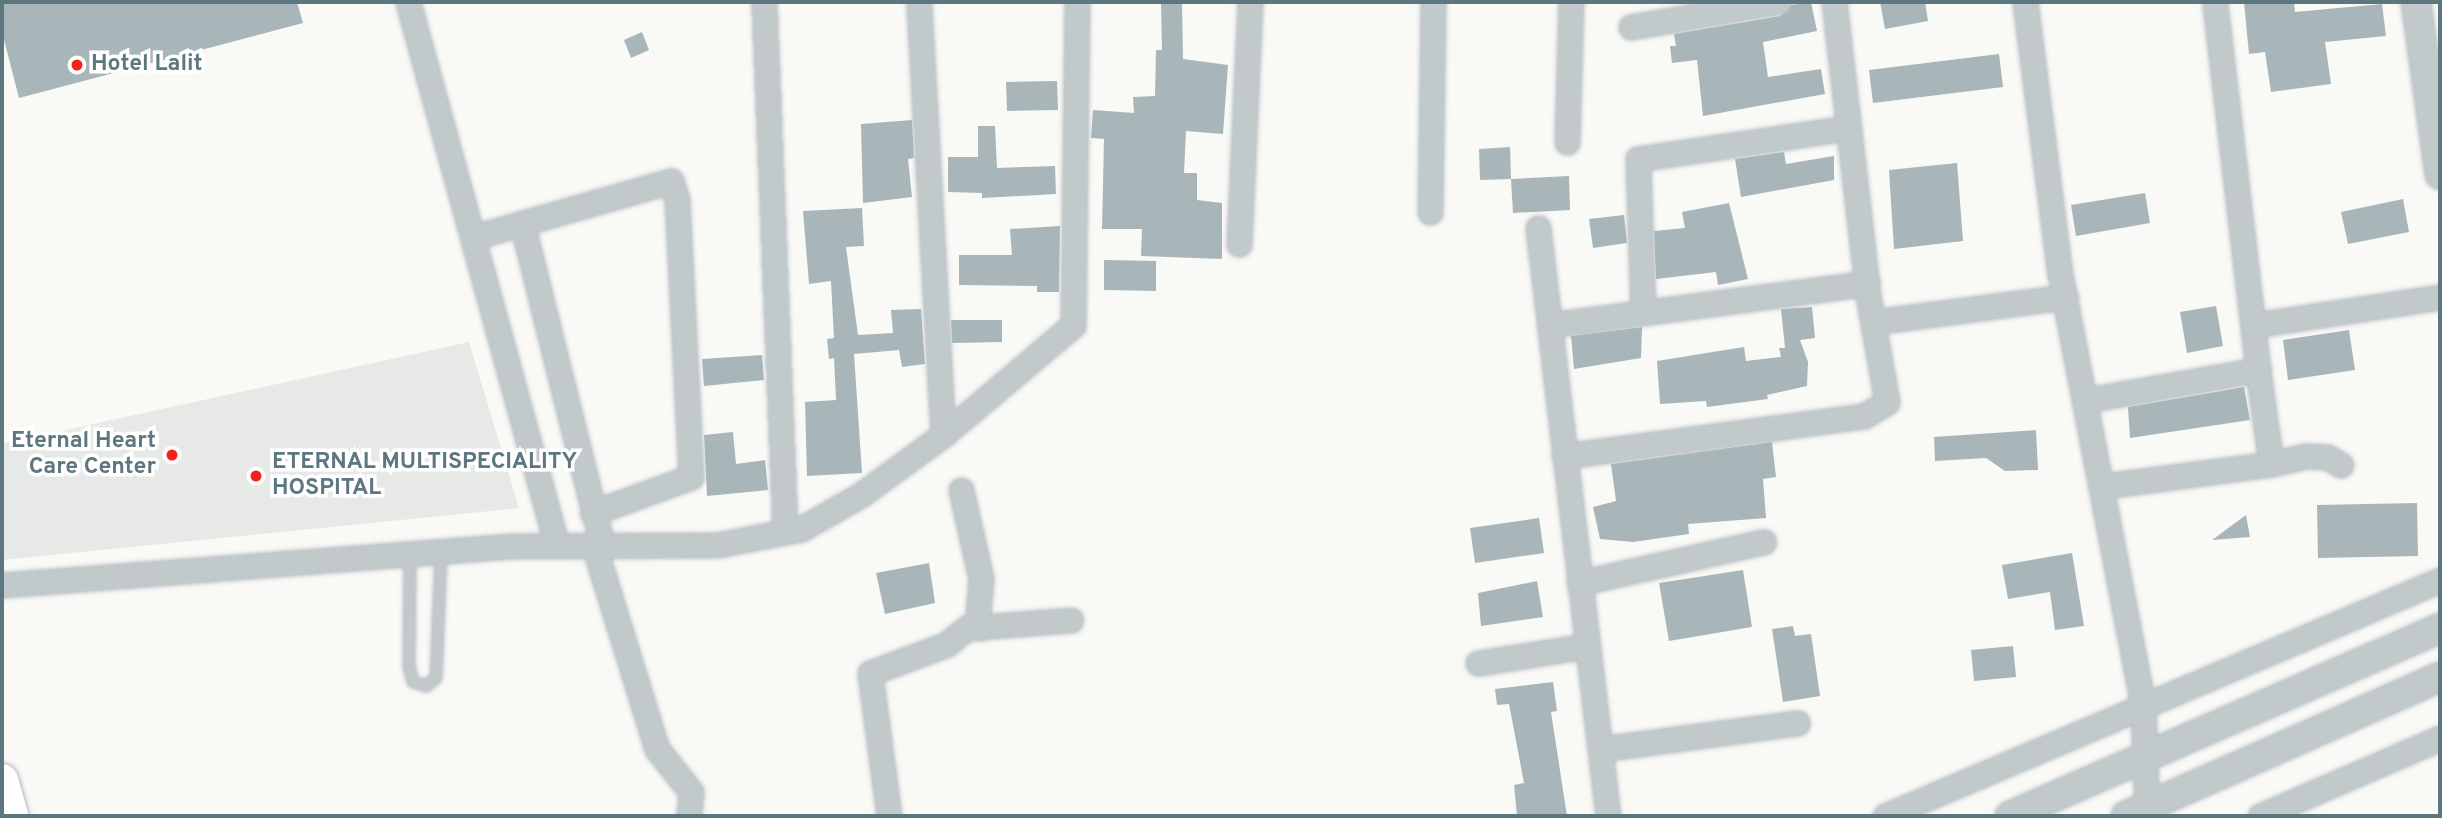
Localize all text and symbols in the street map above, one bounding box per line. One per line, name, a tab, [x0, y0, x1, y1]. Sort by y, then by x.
place label: Hotel Lalit	[91, 51, 203, 79]
marker: Hotel Lalit	[69, 57, 85, 73]
place label: Eternal Heart Care Center	[11, 428, 156, 482]
marker: Eternal Heart Care Center	[162, 445, 182, 465]
place label: ETERNAL MULTISPECIALITY HOSPITAL	[272, 449, 578, 503]
marker: ETERNAL MULTISPECIALITY HOSPITAL	[246, 466, 266, 486]

